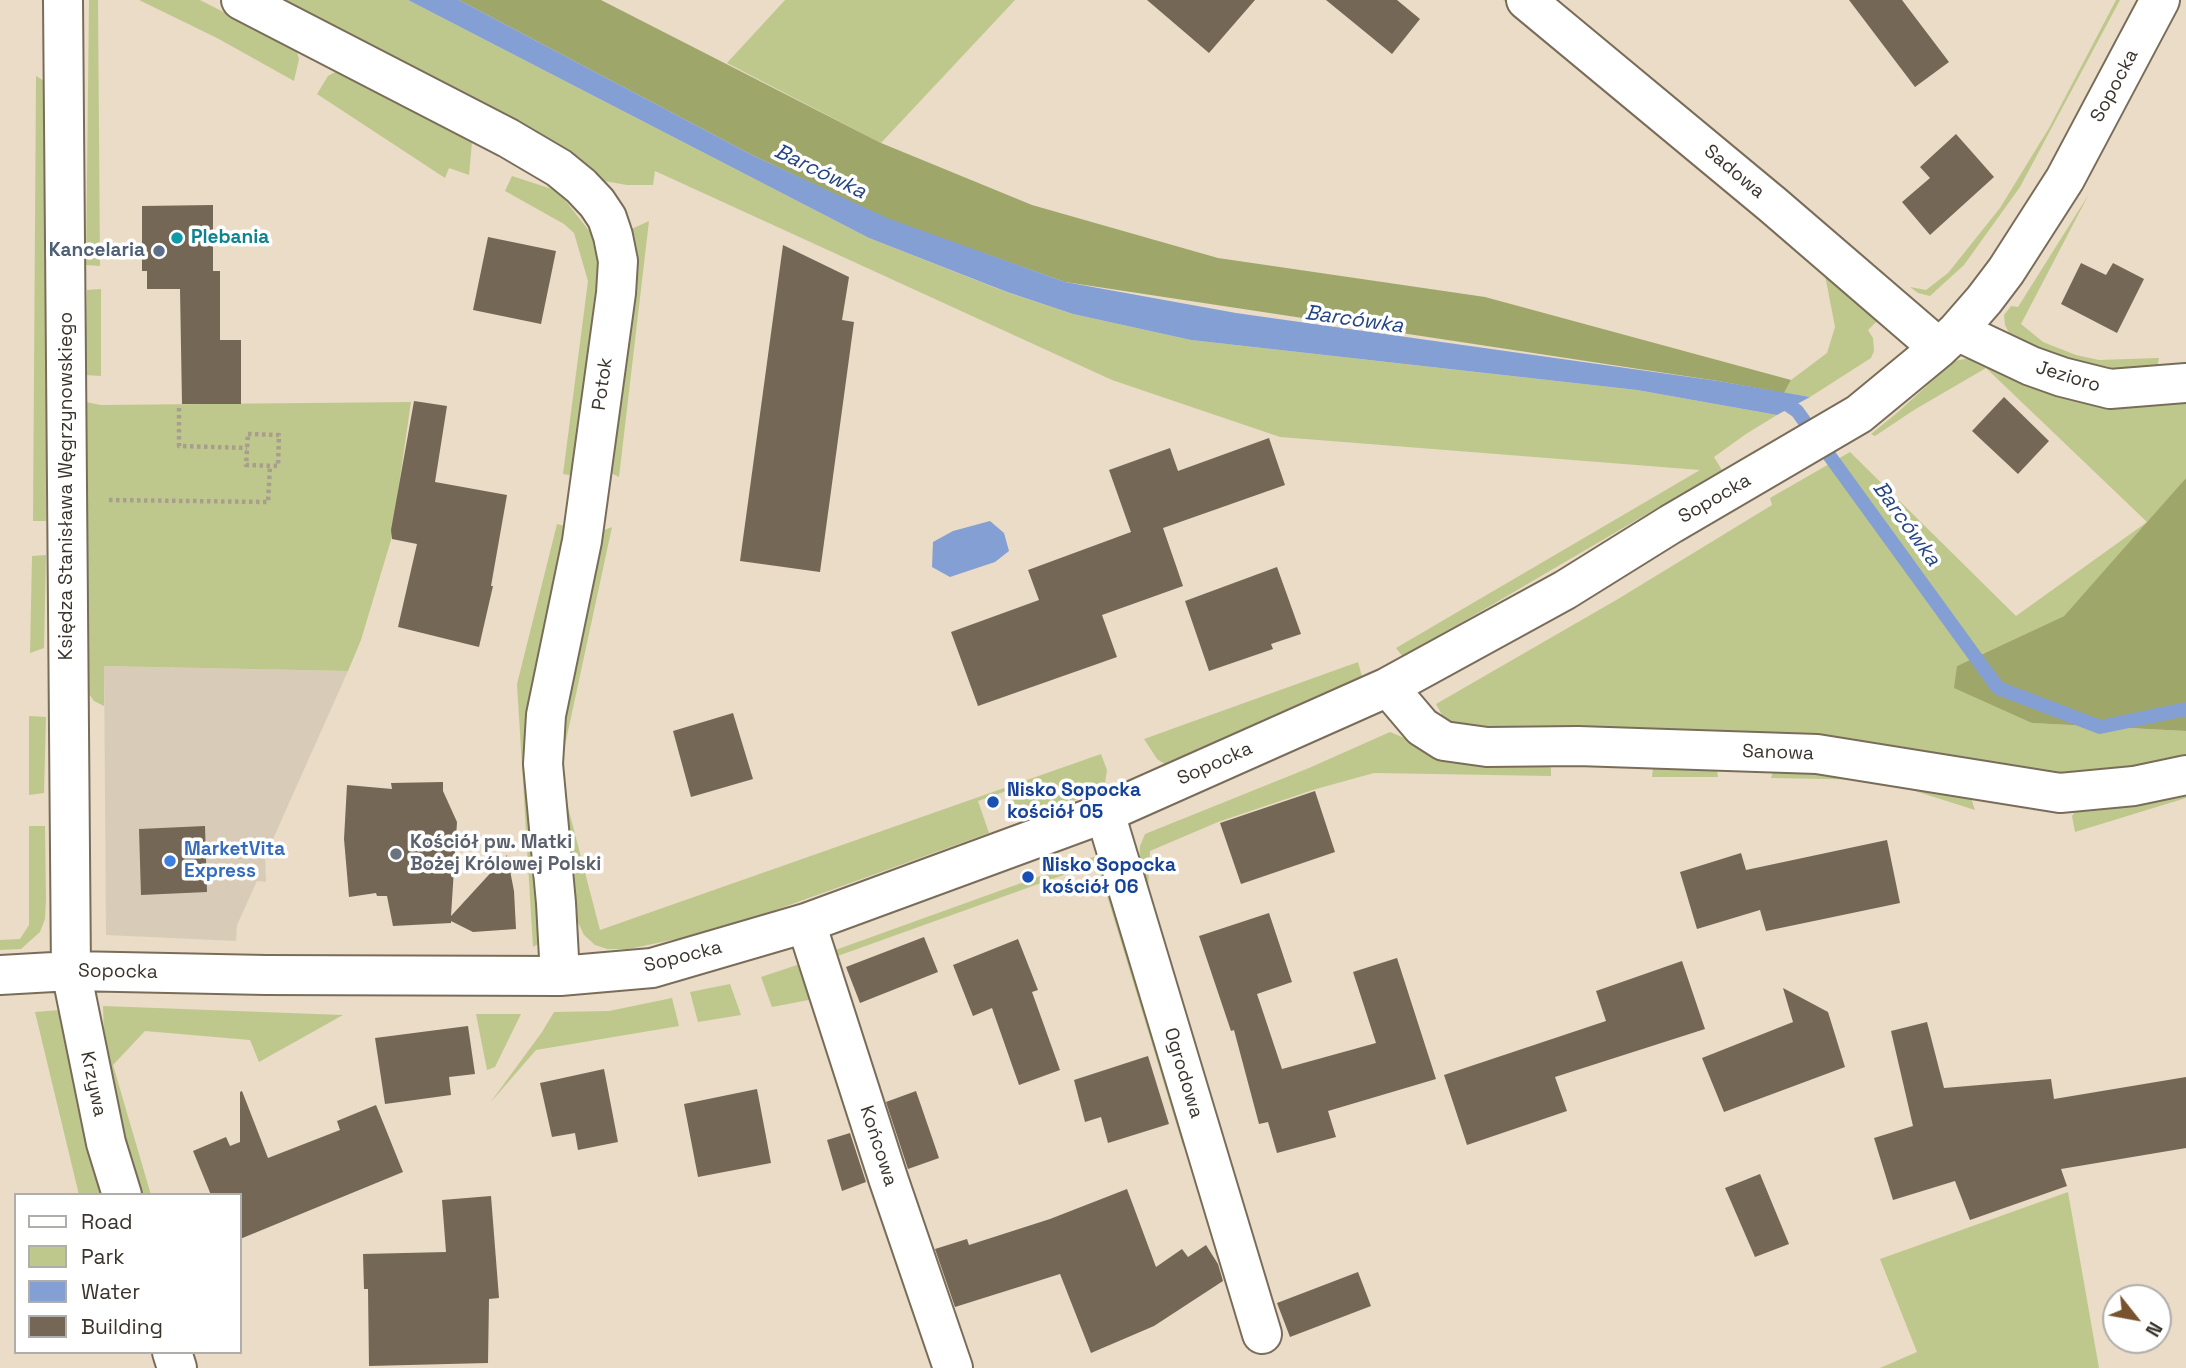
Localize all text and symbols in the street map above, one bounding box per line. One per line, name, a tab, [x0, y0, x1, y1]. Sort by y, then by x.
street label: Sopocka	[2086, 45, 2144, 127]
water label: Barcówka	[770, 139, 870, 205]
street label: Sadowa	[1699, 140, 1769, 204]
place label: Plebania	[191, 227, 269, 249]
marker: Plebania	[169, 230, 185, 246]
place label: Kancelaria	[49, 240, 145, 262]
marker: Kancelaria	[151, 243, 167, 259]
water label: Barcówka	[1303, 301, 1405, 339]
street label: Księdza Stanisława Węgrzynowskiego	[56, 312, 78, 660]
street label: Potok	[588, 356, 618, 412]
street label: Jezioro	[2033, 356, 2103, 398]
street label: Sopocka	[1675, 469, 1755, 529]
water label: Barcówka	[1867, 477, 1945, 571]
street label: Sopocka	[1174, 737, 1256, 791]
street label: Sanowa	[1742, 740, 1814, 766]
place label: Nisko Sopocka kościół 05	[1007, 780, 1141, 824]
marker: Nisko Sopocka kościół 05	[985, 794, 1001, 810]
place label: Kościół pw. Matki Bożej Królowej Polski	[410, 832, 601, 876]
place label: MarketVita Express	[184, 839, 285, 883]
marker: Kościół pw. Matki Bożej Królowej Polski	[388, 846, 404, 862]
marker: MarketVita Express	[162, 853, 178, 869]
place label: Nisko Sopocka kościół 06	[1042, 855, 1176, 899]
marker: Nisko Sopocka kościół 06	[1020, 869, 1036, 885]
street label: Sopocka	[642, 936, 724, 978]
street label: Sopocka	[78, 960, 158, 984]
street label: Ogrodowa	[1158, 1025, 1208, 1121]
street label: Krzywa	[75, 1049, 111, 1119]
street label: Końcowa	[854, 1103, 902, 1189]
legend	[14, 1193, 242, 1354]
text: Road	[81, 1208, 133, 1235]
text: Park	[81, 1243, 125, 1270]
text: Water	[81, 1278, 140, 1305]
north arrow	[2102, 1284, 2172, 1354]
text: Building	[81, 1313, 163, 1340]
text: N	[2140, 1317, 2168, 1341]

